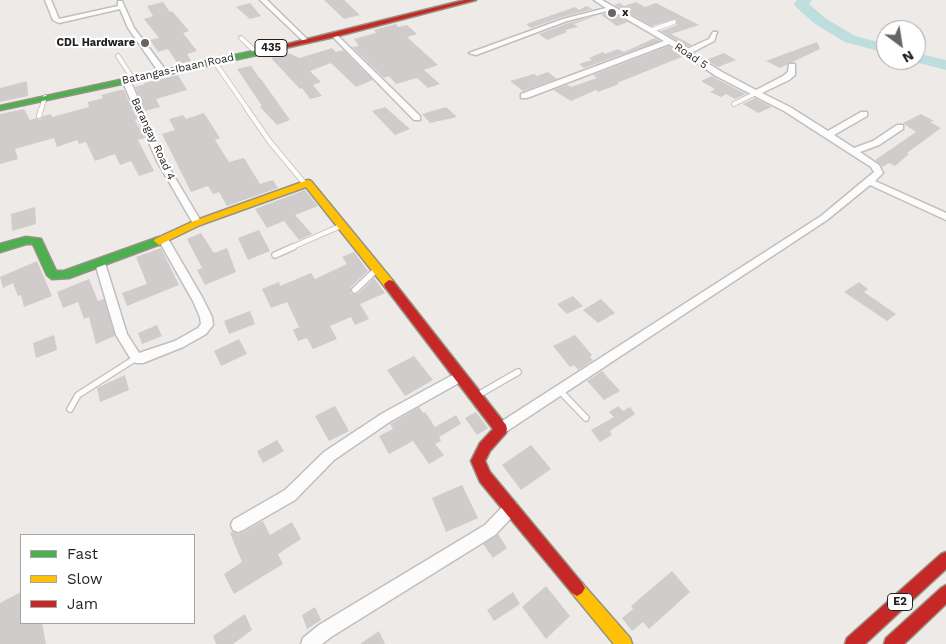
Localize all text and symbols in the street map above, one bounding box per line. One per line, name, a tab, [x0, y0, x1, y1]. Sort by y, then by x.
place label: x	[622, 6, 628, 20]
marker: x	[606, 7, 618, 19]
north arrow	[876, 20, 926, 70]
place label: CDL Hardware	[57, 36, 135, 50]
marker: CDL Hardware	[139, 37, 151, 49]
road number: 435	[255, 40, 287, 56]
street label: Road 5	[672, 40, 710, 72]
text: N	[900, 47, 917, 67]
street label: Batangas-Ibaan Road	[121, 51, 235, 87]
street label: Barangay Road 4	[128, 96, 178, 182]
legend	[20, 534, 195, 624]
text: Fast	[67, 545, 98, 563]
text: Slow	[67, 570, 103, 588]
road number: E2	[888, 594, 912, 610]
text: Jam	[67, 595, 98, 613]

